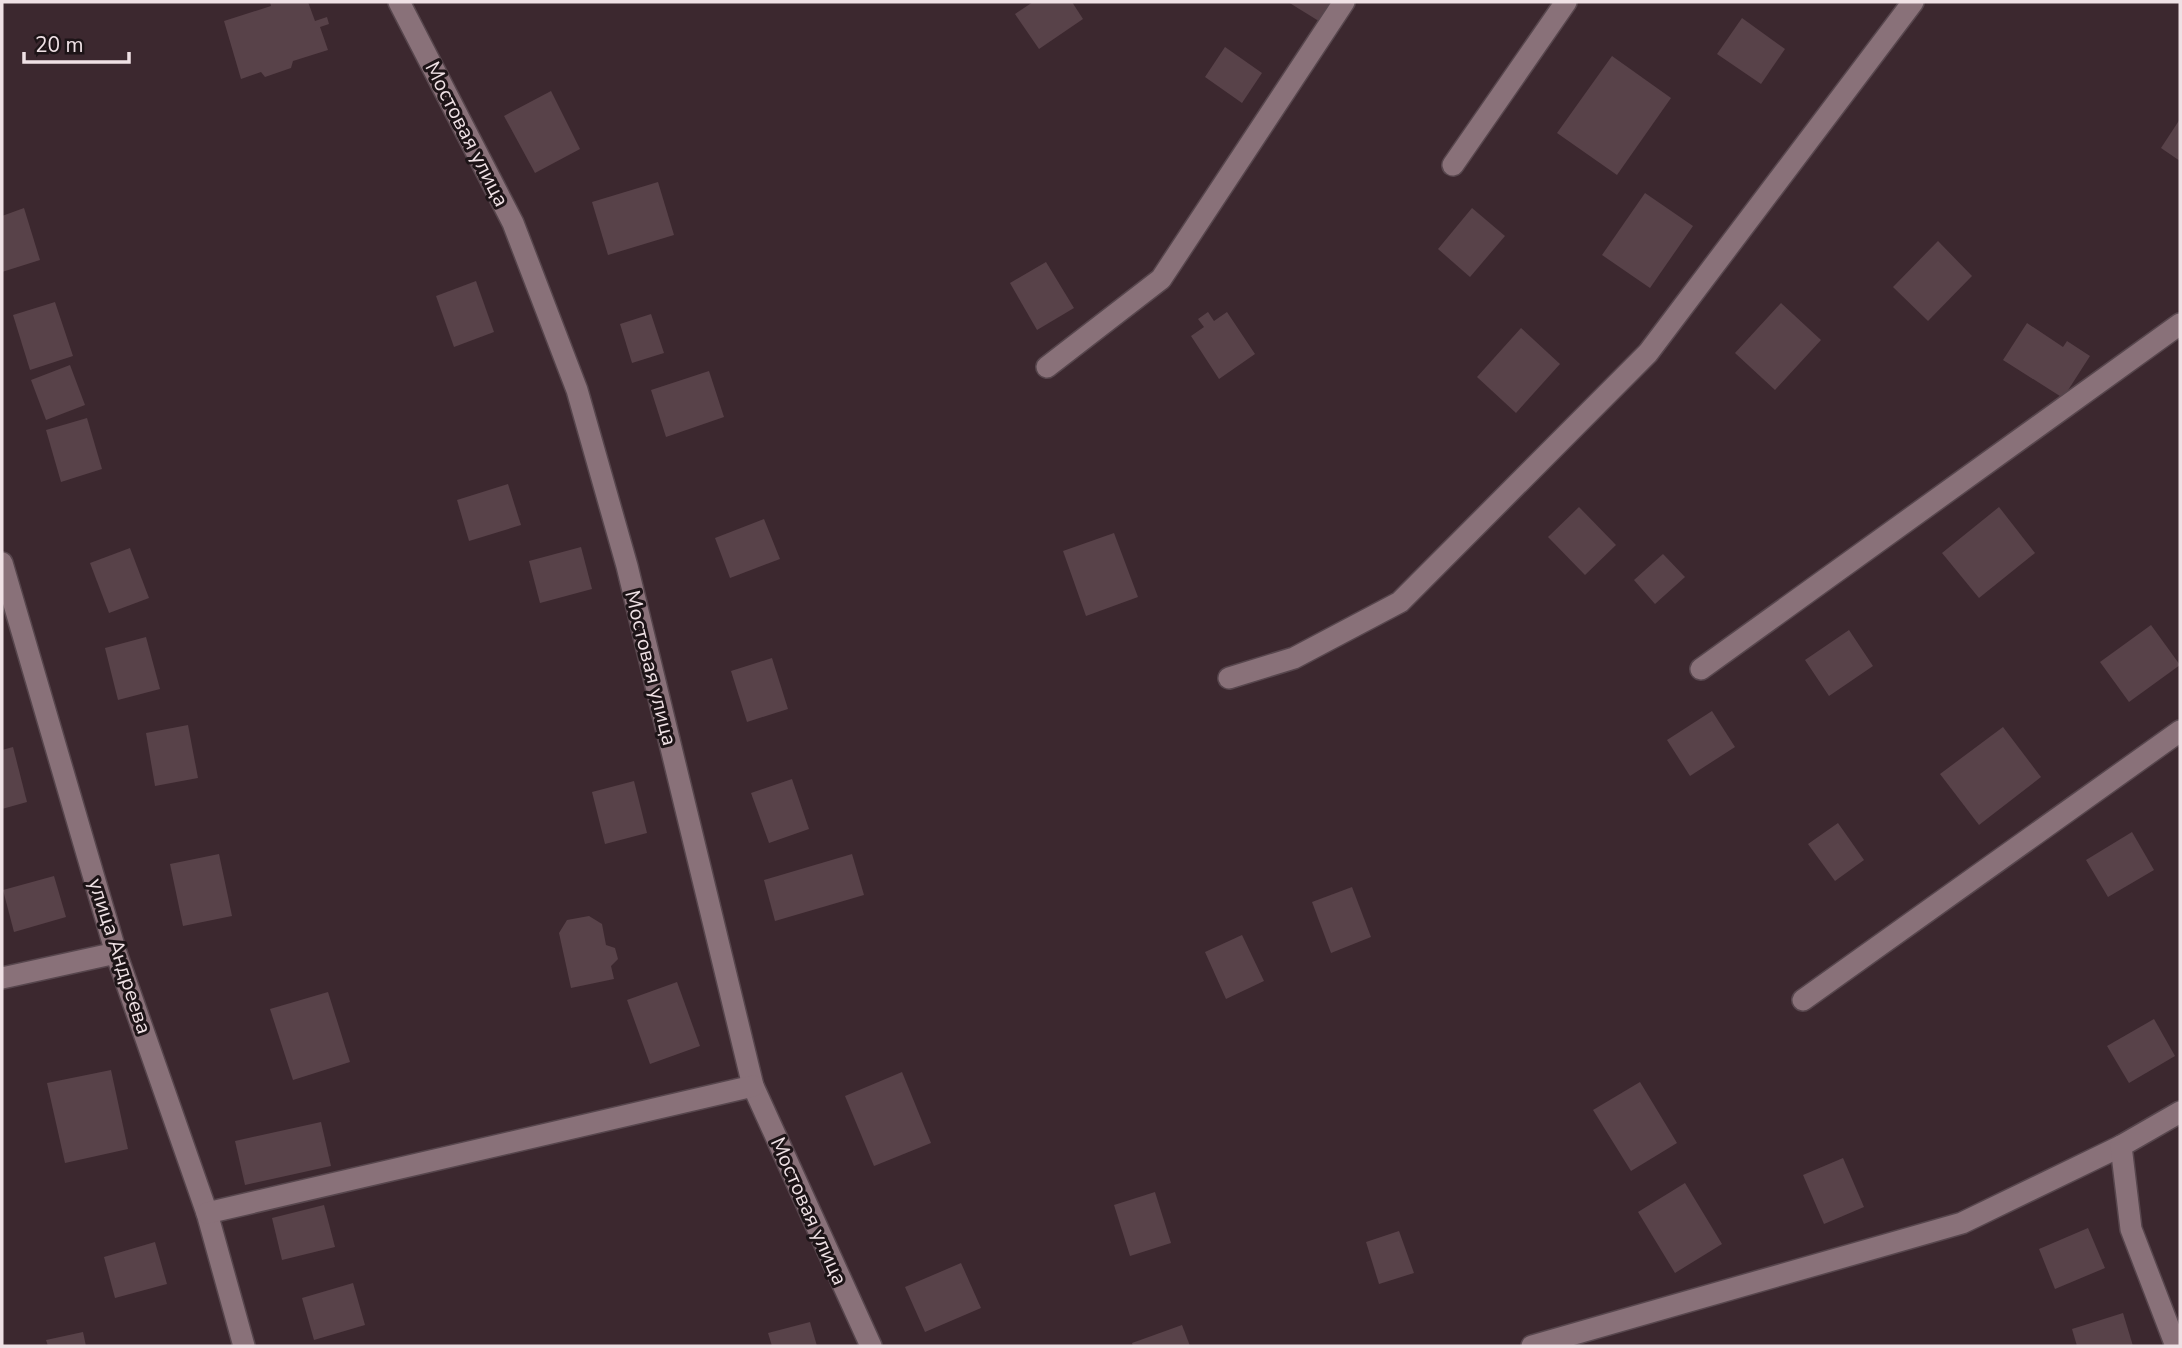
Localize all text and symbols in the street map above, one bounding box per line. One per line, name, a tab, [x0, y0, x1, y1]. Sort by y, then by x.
scale bar	[24, 21, 130, 65]
text: 20 m	[35, 31, 84, 59]
street label: Мостовая улица	[418, 57, 516, 211]
street label: Мостовая улица	[618, 587, 684, 749]
street label: улица Андреева	[82, 875, 158, 1037]
street label: Мостовая улица	[764, 1133, 854, 1289]

